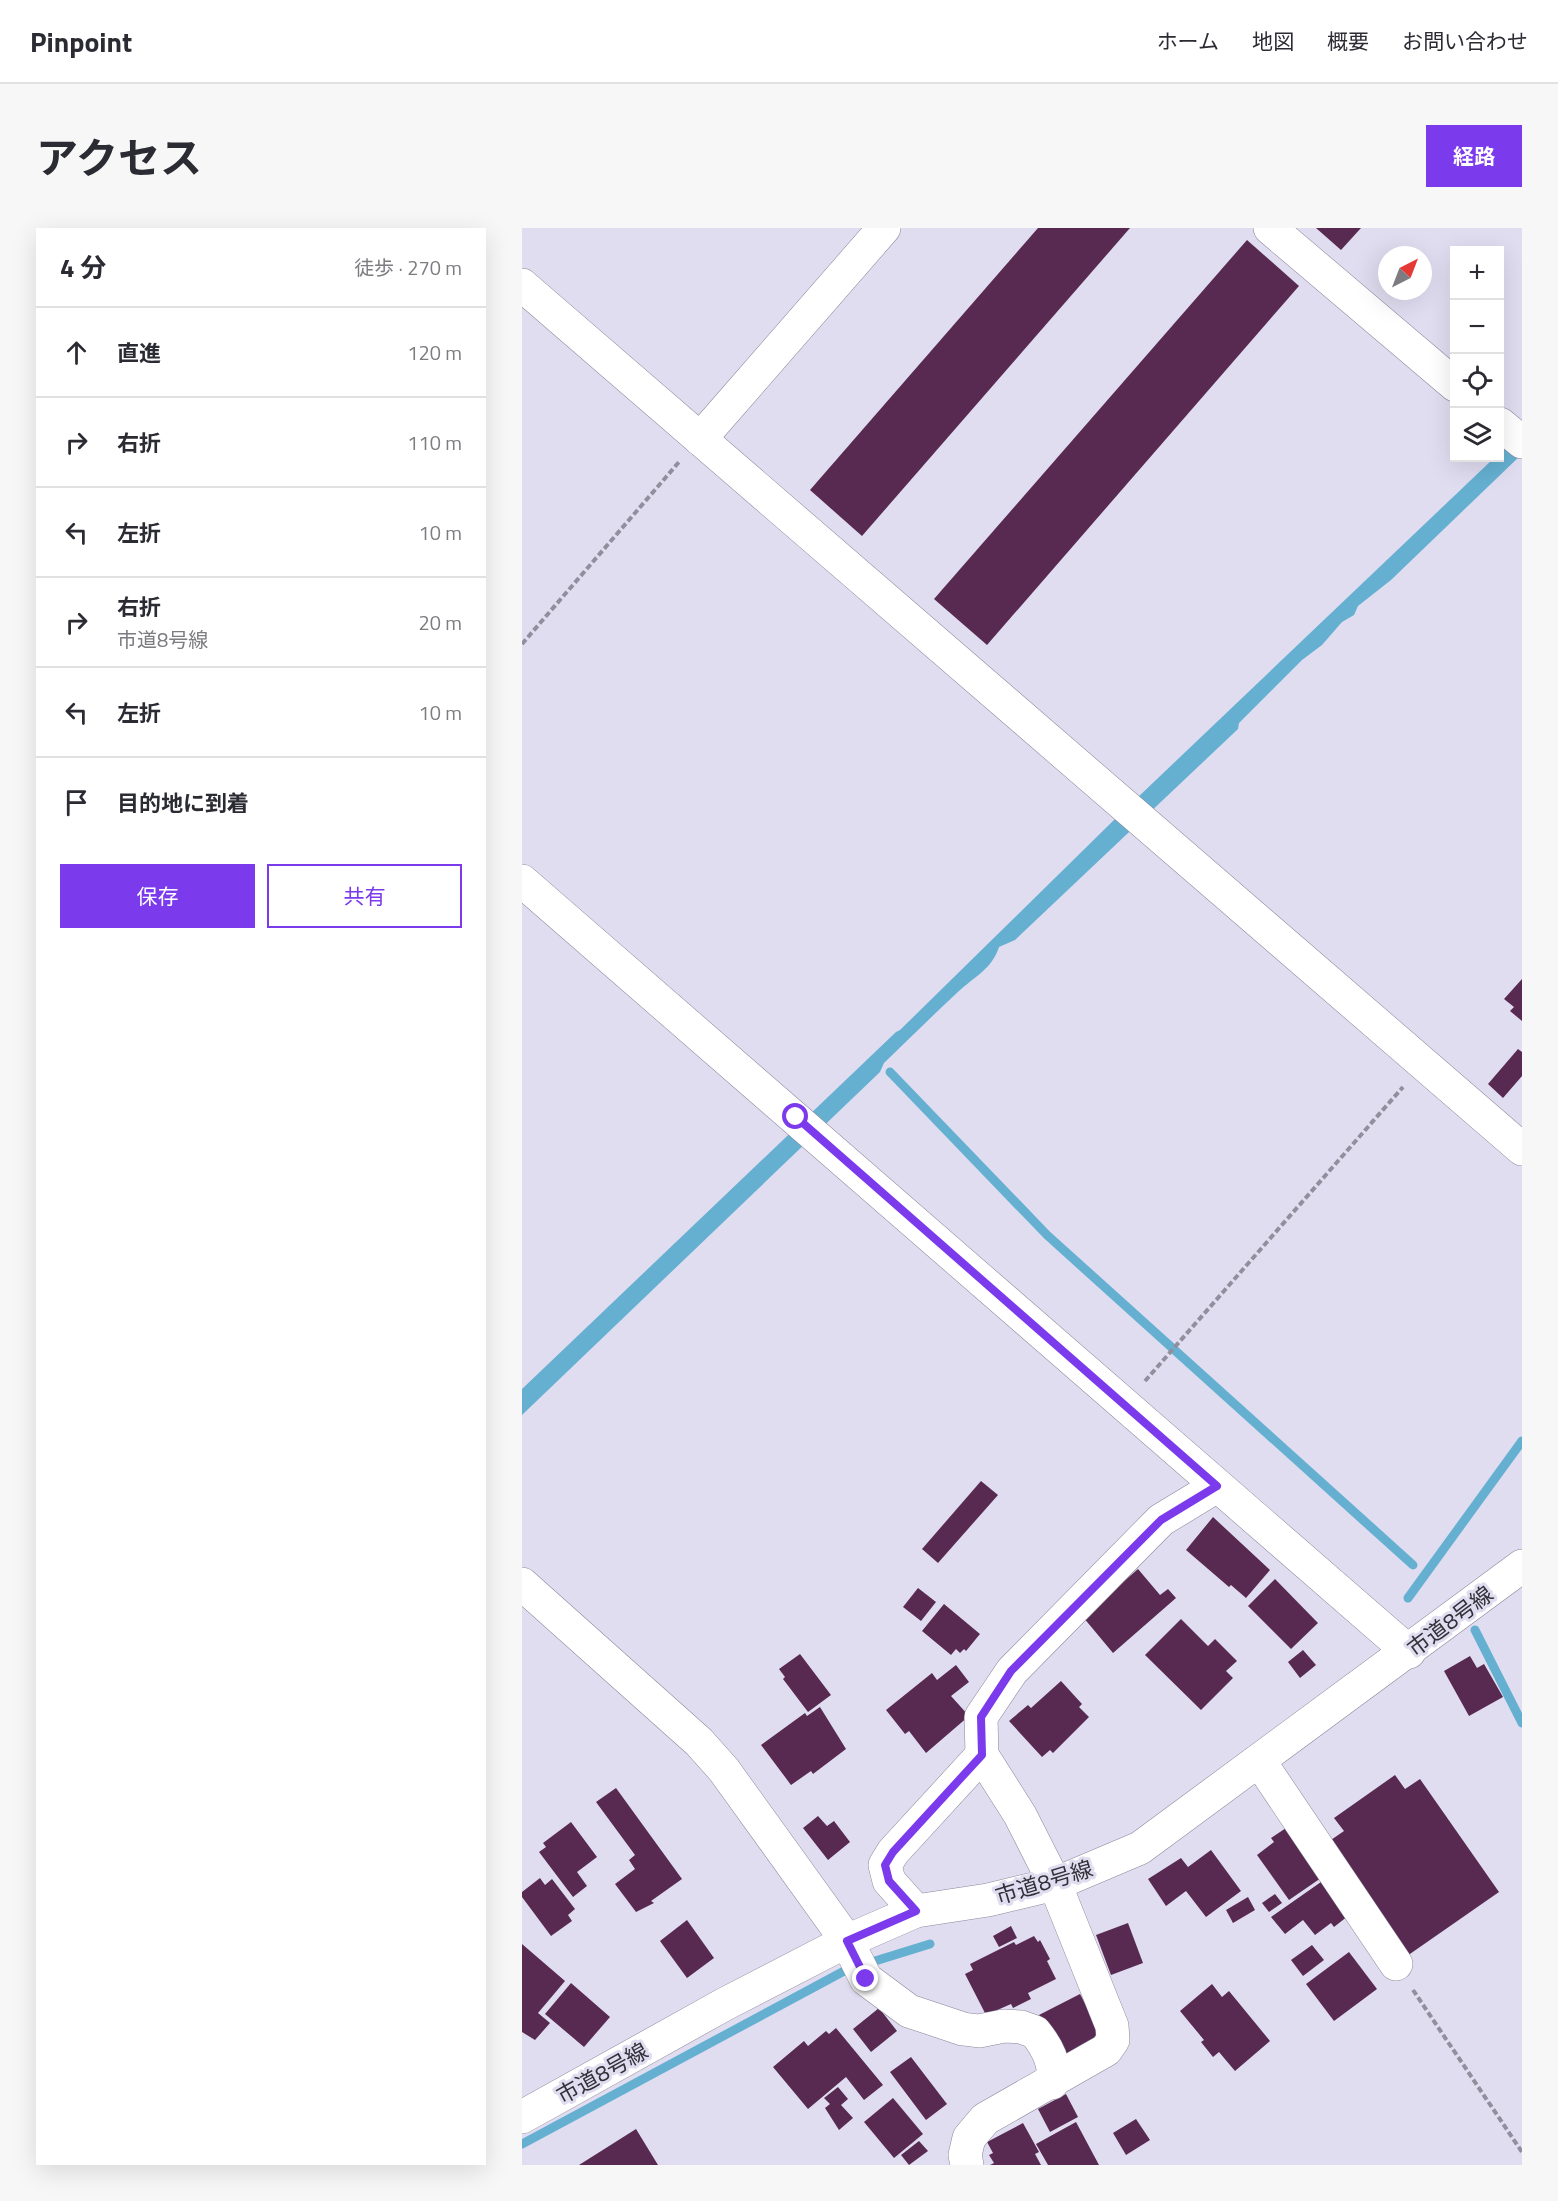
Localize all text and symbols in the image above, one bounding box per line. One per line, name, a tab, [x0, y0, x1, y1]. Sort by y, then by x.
text: Pinpoint	[30, 20, 132, 63]
text: ホーム	[1157, 25, 1219, 57]
text: 地図	[1252, 25, 1294, 57]
text: 概要	[1327, 25, 1369, 57]
text: お問い合わせ	[1402, 25, 1528, 57]
text: アクセス	[36, 125, 202, 189]
button: 経路	[1426, 125, 1522, 187]
north arrow	[1378, 246, 1432, 300]
map controls	[1450, 246, 1504, 462]
button: +	[1450, 246, 1504, 300]
text: 4 分	[60, 248, 106, 287]
text: 徒歩 · 270 m	[354, 252, 462, 283]
button: −	[1450, 300, 1504, 354]
icon: ahead	[60, 336, 93, 369]
text: 直進	[117, 336, 161, 370]
text: 120 m	[407, 337, 462, 368]
button: locate	[1450, 354, 1504, 408]
button: layers	[1450, 408, 1504, 462]
icon: right	[60, 426, 93, 459]
text: 右折	[117, 426, 161, 460]
text: 110 m	[407, 427, 462, 458]
icon: left	[60, 516, 93, 549]
text: 左折	[117, 516, 161, 550]
text: 10 m	[418, 517, 462, 548]
text: 右折	[117, 590, 161, 624]
icon: right	[60, 606, 93, 639]
text: 20 m	[418, 607, 462, 638]
text: 市道8号線	[117, 624, 208, 655]
icon: left	[60, 696, 93, 729]
text: 左折	[117, 696, 161, 730]
text: 10 m	[418, 697, 462, 728]
icon: arrive	[60, 786, 93, 819]
text: 目的地に到着	[117, 786, 249, 820]
button: 保存	[60, 864, 255, 928]
button: 共有	[267, 864, 462, 928]
route start	[782, 1103, 808, 1129]
street label: 市道8号線	[1400, 1577, 1500, 1665]
street label: 市道8号線	[991, 1851, 1097, 1913]
route end	[852, 1965, 878, 1991]
street label: 市道8号線	[550, 2034, 654, 2112]

